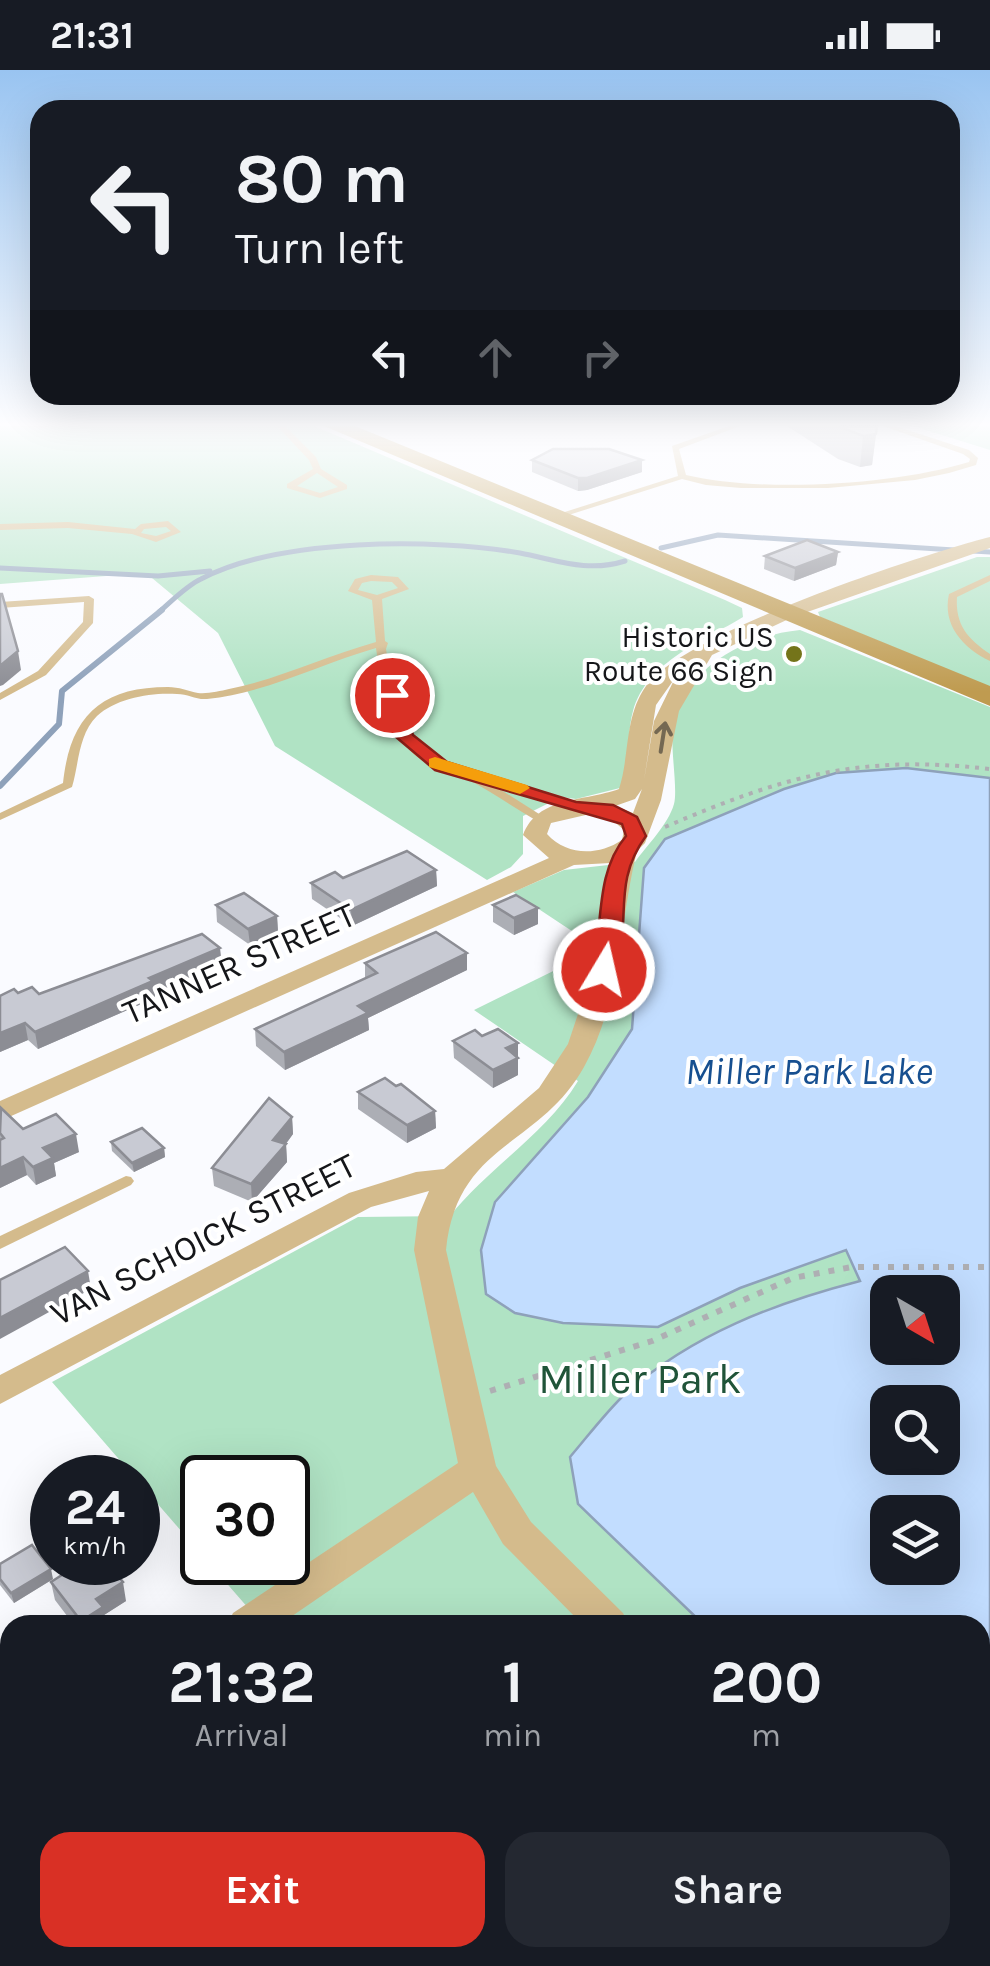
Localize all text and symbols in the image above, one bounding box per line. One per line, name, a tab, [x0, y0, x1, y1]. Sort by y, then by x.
text: 21:31	[50, 13, 134, 58]
text: 80 m	[235, 138, 409, 220]
icon: left	[70, 140, 200, 270]
text: Turn left	[235, 222, 404, 274]
icon: left	[363, 330, 418, 385]
icon: ahead	[468, 330, 523, 385]
icon: right	[573, 330, 628, 385]
place label: Historic US Route 66 Sign	[584, 619, 774, 689]
marker: Historic US Route 66 Sign	[783, 643, 805, 665]
pin	[350, 653, 435, 738]
icon: arrive	[365, 668, 420, 723]
one-way arrow	[654, 721, 672, 754]
street label: TANNER STREET	[116, 894, 362, 1033]
position arrow	[552, 918, 656, 1022]
water label: Miller Park Lake	[685, 1049, 933, 1094]
street label: VAN SCHOICK STREET	[44, 1144, 363, 1334]
north arrow	[870, 1275, 960, 1365]
map controls	[870, 1275, 960, 1585]
park label: Miller Park	[538, 1354, 742, 1404]
button: search	[870, 1385, 960, 1475]
speed limit sign: 30	[180, 1455, 310, 1585]
text: 24	[65, 1478, 125, 1537]
button: layers	[870, 1495, 960, 1585]
text: km/h	[63, 1531, 127, 1560]
text: 21:32	[168, 1647, 315, 1717]
text: 1	[502, 1647, 523, 1717]
text: 200	[710, 1647, 822, 1717]
text: Arrival	[195, 1717, 288, 1754]
text: min	[483, 1717, 542, 1754]
text: m	[751, 1717, 781, 1754]
button: Exit	[40, 1832, 485, 1947]
button: Share	[505, 1832, 950, 1947]

